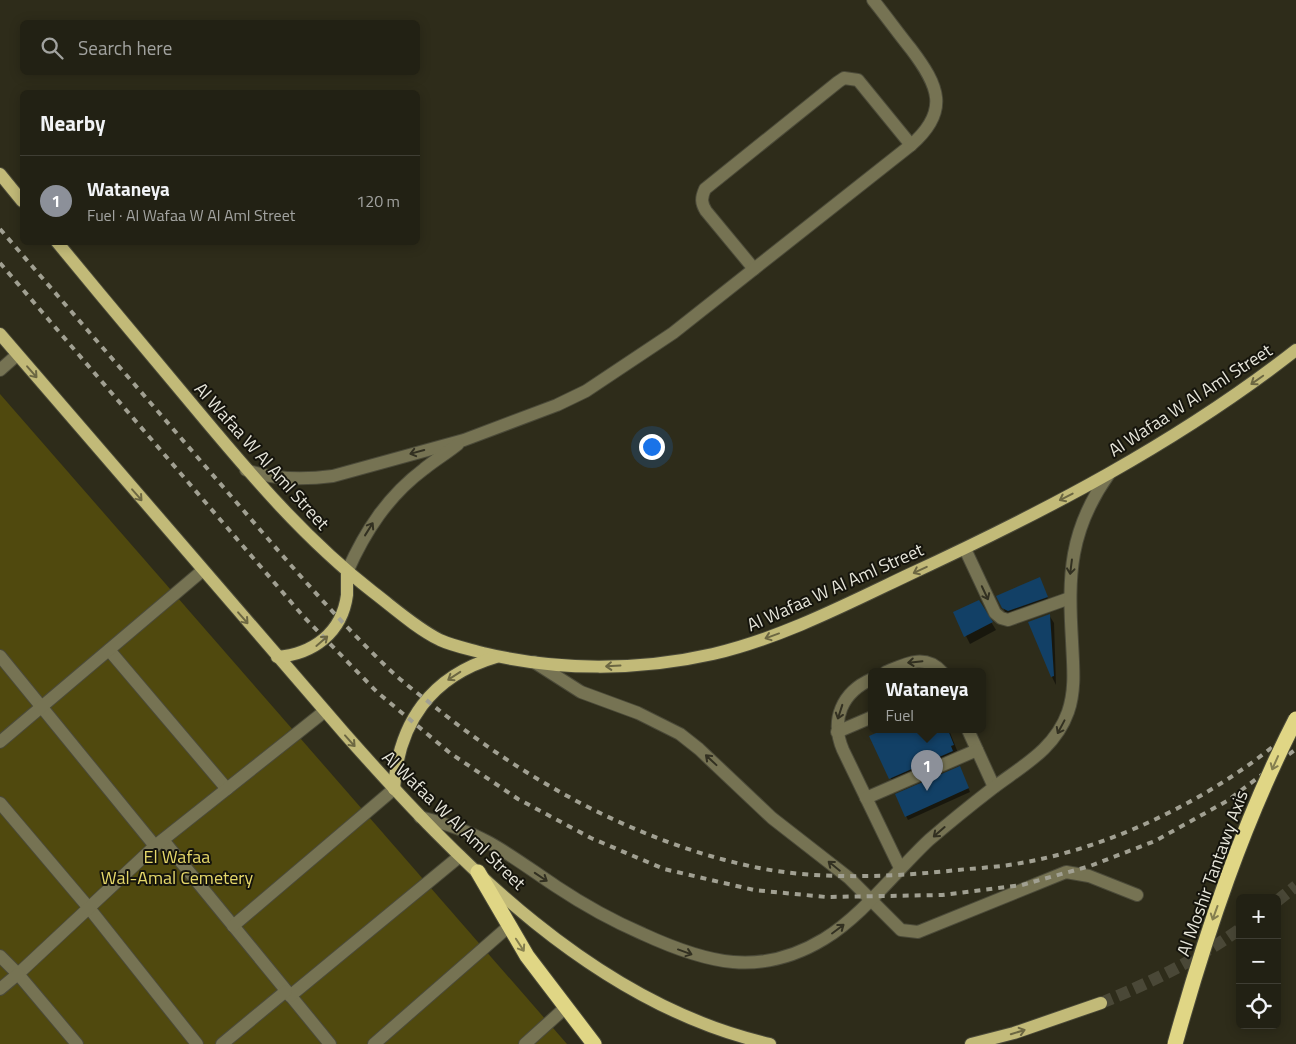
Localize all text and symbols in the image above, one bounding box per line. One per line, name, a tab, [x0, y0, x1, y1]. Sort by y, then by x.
search box	[20, 20, 420, 75]
text: Search here	[78, 33, 172, 62]
icon: search	[38, 34, 66, 62]
text: Nearby	[40, 107, 105, 139]
text: Wataneya	[87, 174, 170, 203]
text: 1	[52, 189, 60, 213]
text: 120 m	[356, 189, 400, 213]
text: Fuel · Al Wafaa W Al Aml Street	[87, 203, 295, 227]
street label: Al Wafaa W Al Aml Street	[1103, 336, 1278, 463]
one-way arrow	[26, 365, 37, 378]
one-way arrow	[1250, 375, 1264, 385]
street label: Al Wafaa W Al Aml Street	[188, 376, 336, 536]
your location	[639, 434, 665, 460]
one-way arrow	[410, 448, 426, 458]
one-way arrow	[131, 488, 142, 501]
one-way arrow	[1058, 492, 1073, 502]
one-way arrow	[364, 522, 374, 536]
street label: Al Wafaa W Al Aml Street	[742, 536, 928, 638]
one-way arrow	[1066, 558, 1076, 574]
one-way arrow	[913, 565, 928, 575]
one-way arrow	[981, 585, 991, 600]
one-way arrow	[238, 612, 249, 625]
one-way arrow	[765, 632, 780, 641]
one-way arrow	[315, 635, 328, 646]
one-way arrow	[907, 657, 923, 667]
one-way arrow	[605, 662, 621, 671]
popup	[868, 668, 986, 733]
one-way arrow	[447, 670, 461, 681]
text: Wataneya	[886, 674, 968, 703]
text: Fuel	[886, 703, 914, 727]
one-way arrow	[835, 704, 844, 720]
one-way arrow	[1055, 719, 1065, 733]
one-way arrow	[344, 734, 356, 747]
street label: Al Wafaa W Al Aml Street	[376, 744, 532, 896]
pin: 1	[911, 750, 943, 791]
one-way arrow	[705, 754, 717, 766]
one-way arrow	[1270, 755, 1280, 770]
street label: Al Moshir Tantawy Axis	[1169, 786, 1255, 960]
one-way arrow	[932, 827, 945, 838]
park label: El Wafaa Wal-Amal Cemetery	[101, 843, 254, 891]
one-way arrow	[828, 860, 841, 871]
one-way arrow	[534, 872, 548, 882]
map controls	[1236, 894, 1281, 1029]
button: +	[1236, 894, 1281, 939]
one-way arrow	[1210, 905, 1219, 921]
one-way arrow	[831, 923, 844, 934]
one-way arrow	[515, 937, 525, 951]
button: −	[1236, 939, 1281, 984]
one-way arrow	[677, 948, 692, 957]
button: locate	[1236, 984, 1281, 1029]
one-way arrow	[1009, 1026, 1025, 1036]

